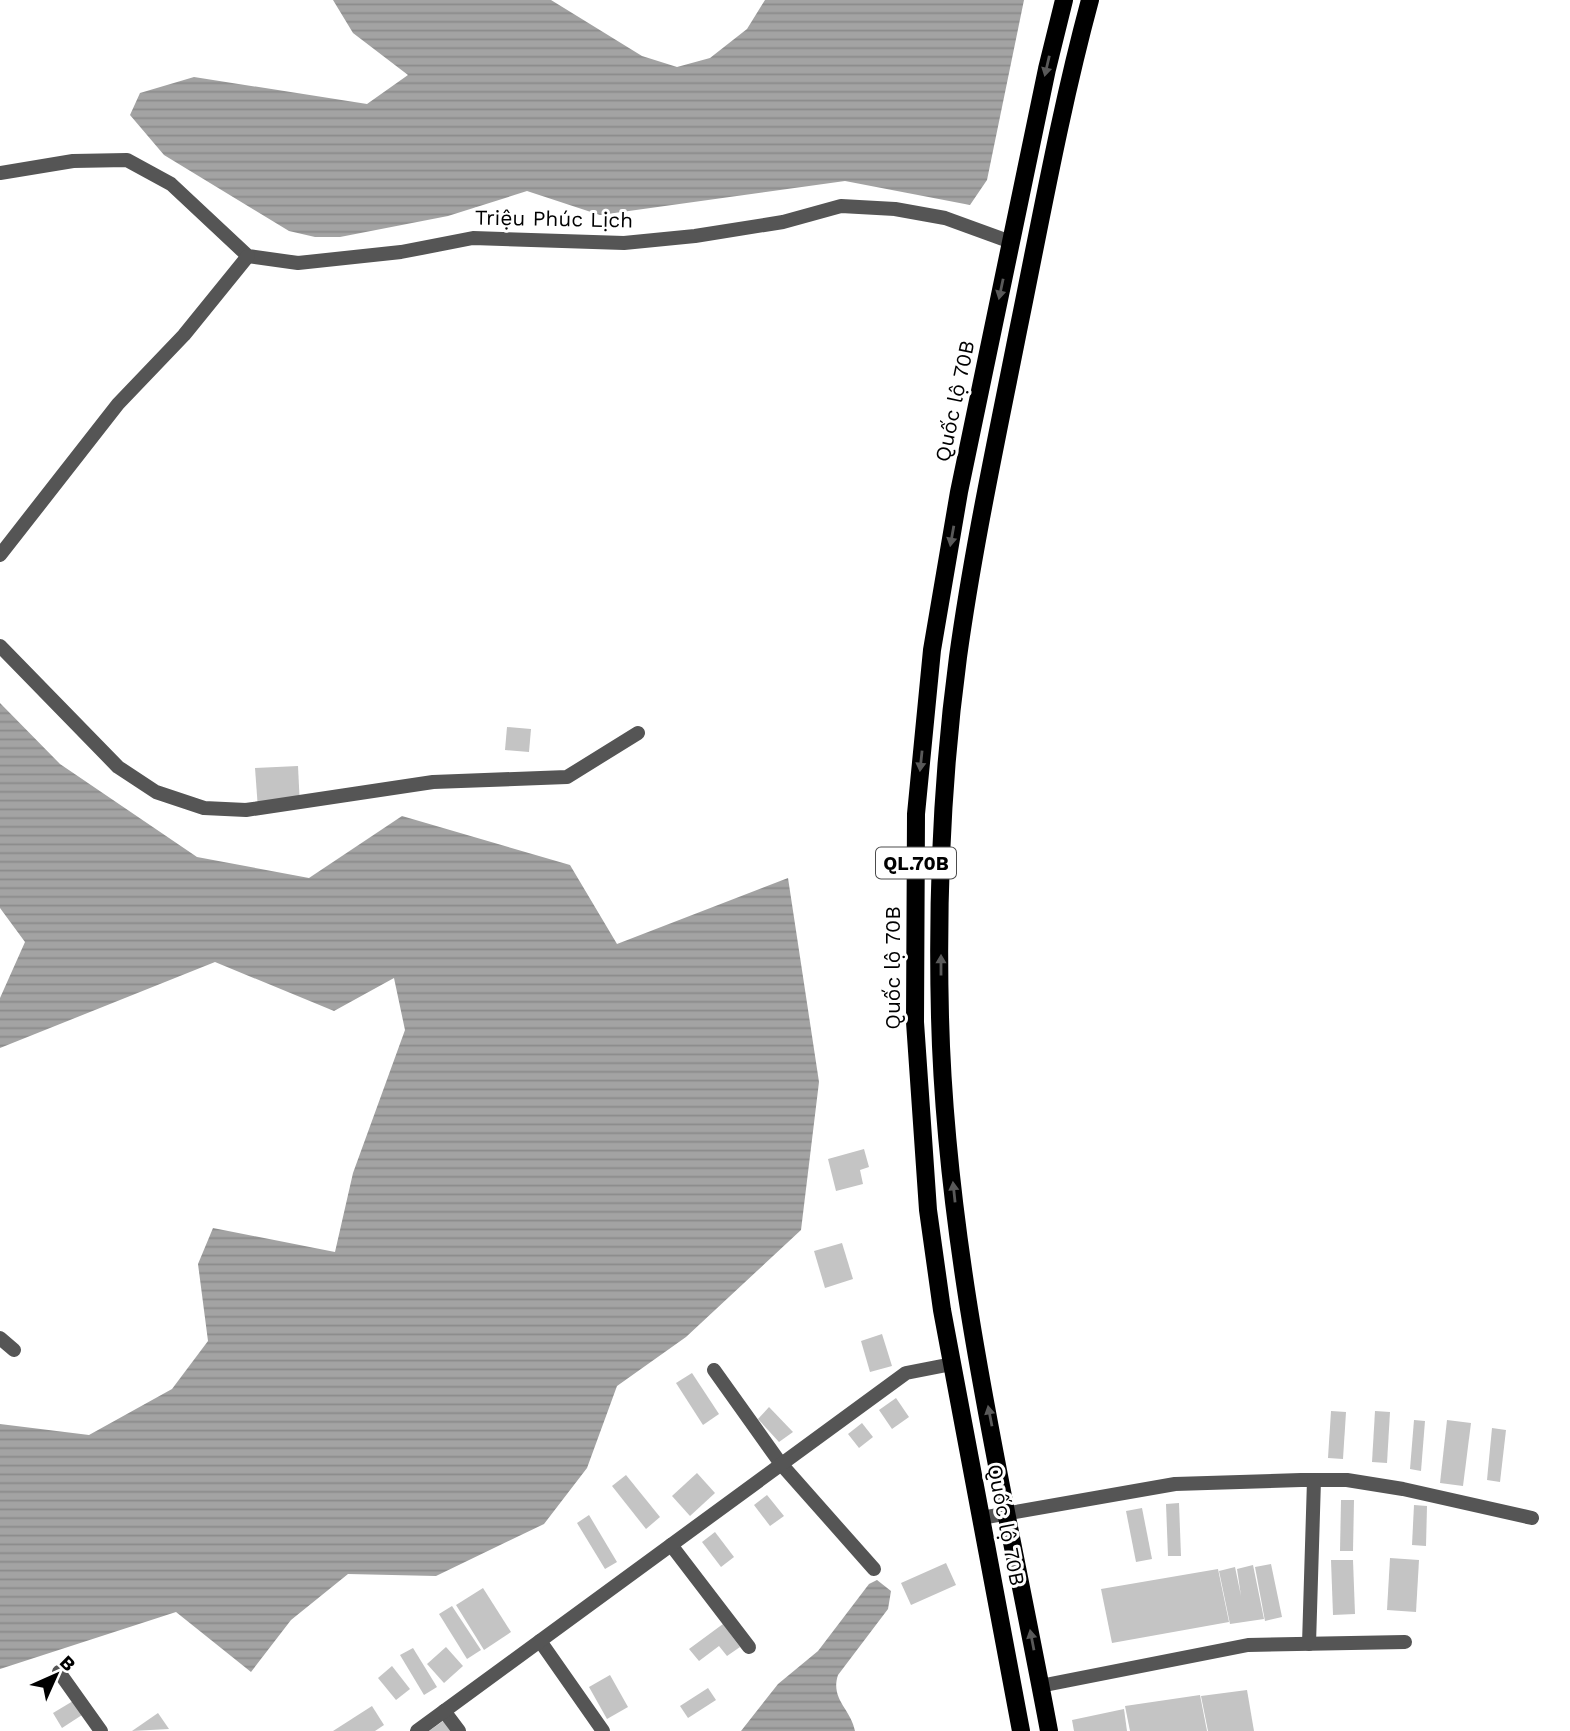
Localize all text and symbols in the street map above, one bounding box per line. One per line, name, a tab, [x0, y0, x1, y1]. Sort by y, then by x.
one-way arrow	[1042, 55, 1053, 77]
street label: Triệu Phúc Lịch	[475, 205, 633, 232]
one-way arrow	[996, 278, 1007, 300]
street label: Quốc lộ 70B	[929, 338, 980, 464]
one-way arrow	[946, 525, 957, 547]
one-way arrow	[915, 750, 926, 772]
road number: QL.70B	[876, 848, 956, 878]
street label: Quốc lộ 70B	[880, 906, 905, 1030]
one-way arrow	[935, 953, 946, 975]
one-way arrow	[948, 1180, 959, 1202]
one-way arrow	[984, 1405, 995, 1427]
street label: Quốc lộ 70B	[982, 1462, 1031, 1588]
one-way arrow	[1026, 1629, 1037, 1651]
north arrow	[21, 1640, 91, 1710]
text: B	[55, 1651, 80, 1676]

